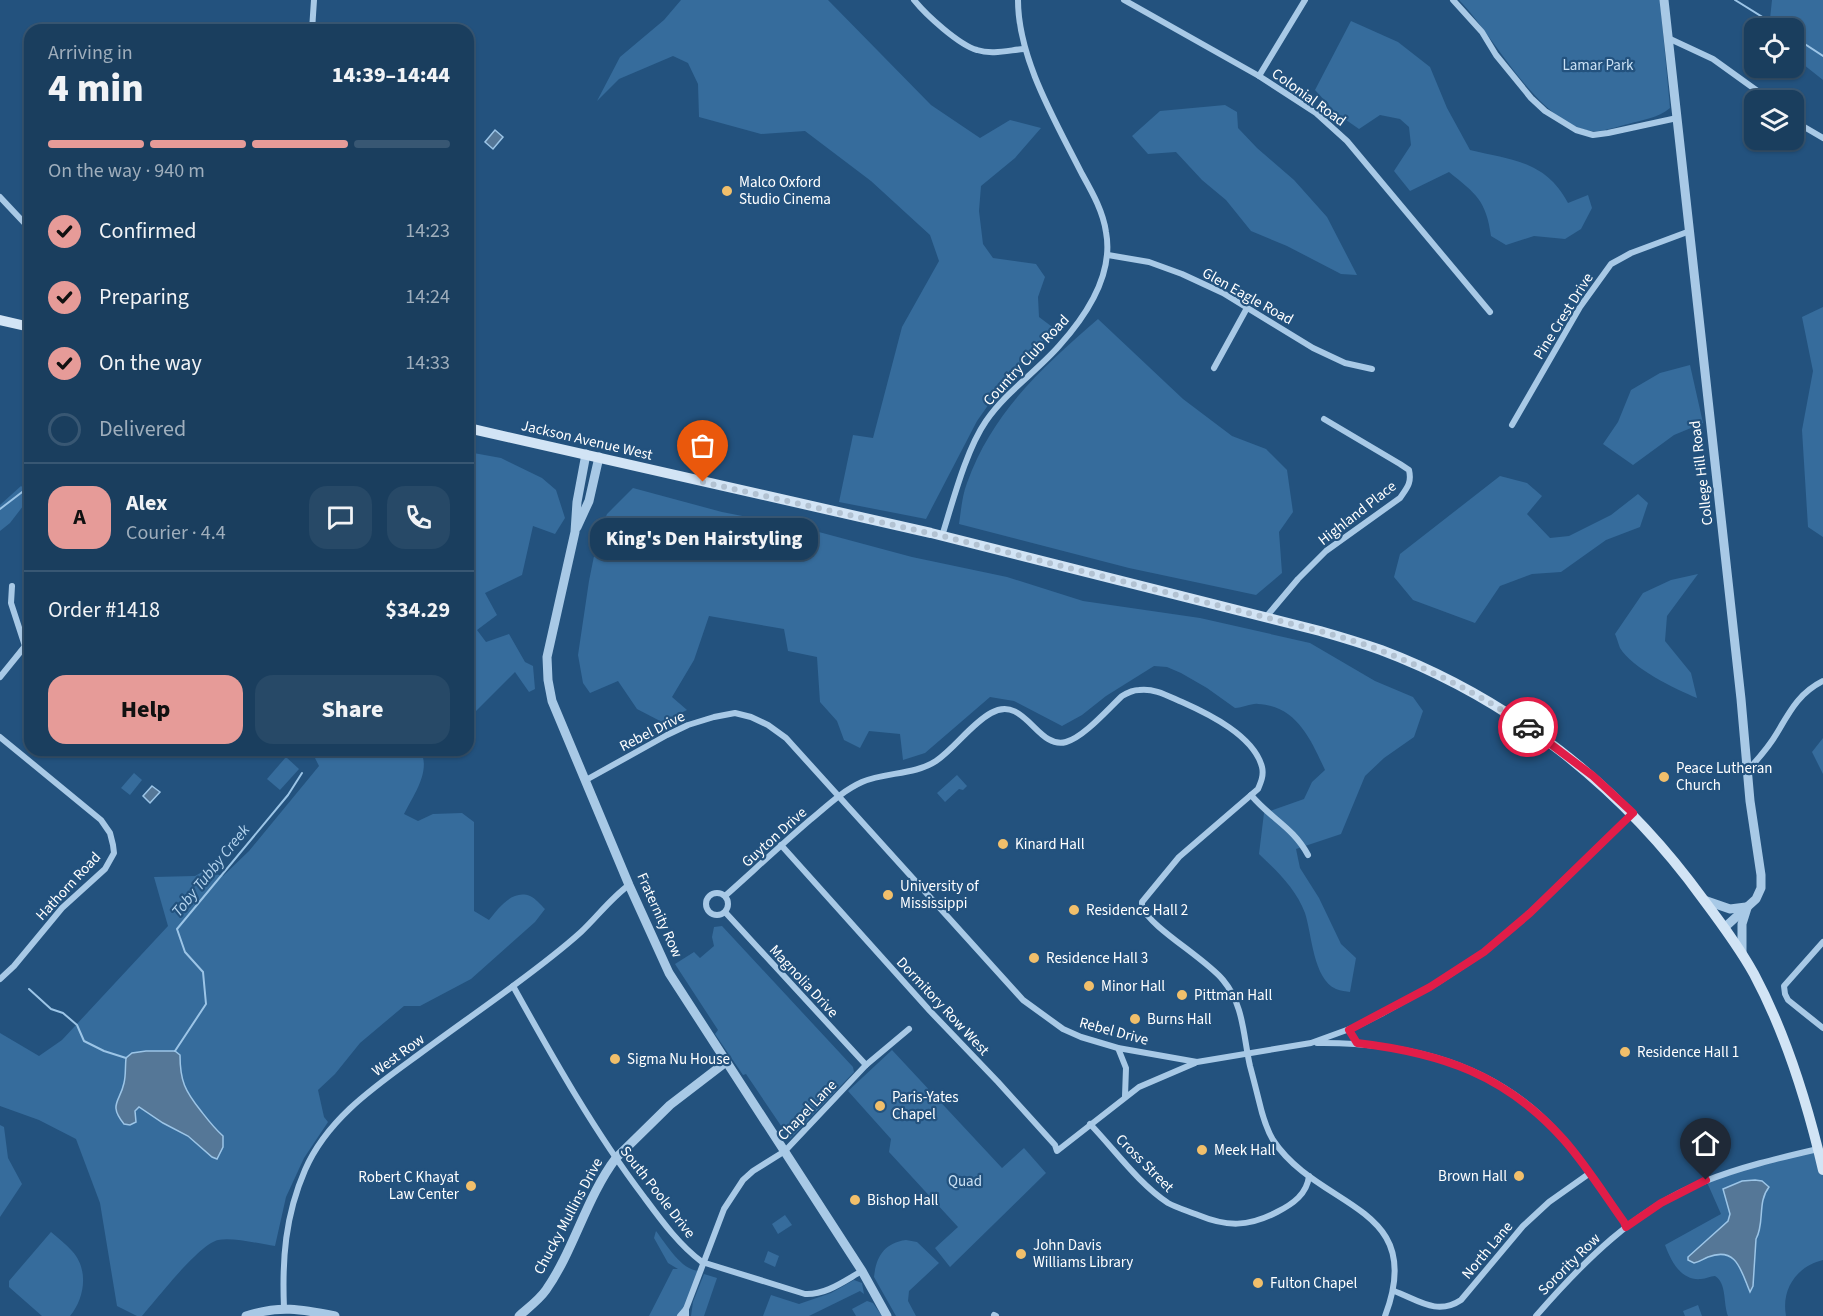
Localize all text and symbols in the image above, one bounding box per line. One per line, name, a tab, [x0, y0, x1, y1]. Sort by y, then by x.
map controls	[1744, 18, 1804, 150]
button: locate	[1744, 18, 1804, 78]
text: Arriving in	[48, 39, 133, 67]
park label: Lamar Park	[1562, 55, 1634, 76]
text: 14:39–14:44	[332, 59, 450, 91]
text: 4 min	[48, 61, 144, 117]
street label: Colonial Road	[1267, 63, 1350, 132]
button: layers	[1744, 90, 1804, 150]
text: On the way · 940 m	[48, 157, 205, 185]
place label: Malco Oxford Studio Cinema	[739, 172, 831, 210]
marker: Malco Oxford Studio Cinema	[720, 184, 734, 198]
icon: check	[48, 215, 81, 248]
text: Confirmed	[99, 215, 196, 247]
text: 14:23	[405, 217, 450, 245]
street label: Glen Eagle Road	[1198, 263, 1297, 330]
street label: Pine Crest Drive	[1528, 269, 1598, 364]
icon: check	[48, 281, 81, 314]
text: Preparing	[99, 281, 189, 313]
text: 14:24	[405, 283, 450, 311]
street label: Country Club Road	[979, 310, 1074, 411]
icon: check	[48, 347, 81, 380]
text: On the way	[99, 347, 202, 379]
text: 14:33	[405, 349, 450, 377]
text: Delivered	[99, 413, 186, 445]
street label: Jackson Avenue West	[519, 415, 655, 466]
street label: College Hill Road	[1685, 419, 1718, 527]
pin	[677, 420, 728, 482]
icon: bag	[686, 429, 719, 462]
street label: Highland Place	[1314, 476, 1401, 551]
button: chat	[309, 486, 372, 549]
button: phone	[387, 486, 450, 549]
text: Alex	[126, 487, 167, 519]
text: A	[73, 501, 86, 533]
callout: King's Den Hairstyling	[589, 518, 817, 560]
text: Courier · 4.4	[126, 519, 226, 547]
text: King's Den Hairstyling	[606, 525, 802, 553]
text: Order #1418	[48, 594, 160, 626]
text: $34.29	[385, 594, 450, 626]
button: Help	[48, 675, 243, 744]
button: Share	[255, 675, 450, 744]
courier	[1498, 697, 1558, 757]
street label: Rebel Drive	[616, 706, 689, 757]
icon: car	[1512, 711, 1545, 744]
place label: Peace Lutheran Church	[1676, 758, 1772, 796]
marker: Peace Lutheran Church	[1657, 770, 1671, 784]
street label: Guyton Drive	[737, 802, 812, 872]
water label: Toby Tubby Creek	[167, 819, 255, 922]
place label: Kinard Hall	[1015, 834, 1085, 855]
marker: Kinard Hall	[996, 837, 1010, 851]
street label: Hathorn Road	[31, 847, 106, 925]
street label: Fraternity Row	[631, 869, 688, 961]
place label: University of Mississippi	[900, 876, 979, 914]
marker: University of Mississippi	[881, 888, 895, 902]
place label: Residence Hall 2	[1086, 900, 1188, 921]
marker: Residence Hall 2	[1067, 903, 1081, 917]
street label: Magnolia Drive	[764, 940, 843, 1022]
place label: Residence Hall 3	[1046, 948, 1148, 969]
marker: Residence Hall 3	[1027, 951, 1041, 965]
street label: Dormitory Row West	[891, 952, 994, 1060]
place label: Minor Hall	[1101, 976, 1165, 997]
marker: Minor Hall	[1082, 979, 1096, 993]
place label: Pittman Hall	[1194, 985, 1272, 1006]
marker: Pittman Hall	[1175, 988, 1189, 1002]
place label: Burns Hall	[1147, 1009, 1212, 1030]
street label: Rebel Drive	[1077, 1012, 1151, 1051]
marker: Burns Hall	[1128, 1012, 1142, 1026]
street label: West Row	[368, 1029, 429, 1082]
place label: Residence Hall 1	[1637, 1042, 1739, 1063]
marker: Residence Hall 1	[1618, 1045, 1632, 1059]
place label: Sigma Nu House	[627, 1049, 730, 1070]
marker: Sigma Nu House	[608, 1052, 622, 1066]
street label: Chapel Lane	[773, 1075, 842, 1145]
place label: Paris-Yates Chapel	[892, 1087, 959, 1125]
marker: Paris-Yates Chapel	[873, 1099, 887, 1113]
pin	[1680, 1118, 1731, 1180]
icon: home	[1689, 1127, 1722, 1160]
street label: Cross Street	[1111, 1129, 1179, 1197]
place label: Meek Hall	[1214, 1140, 1275, 1161]
street label: South Poole Drive	[615, 1142, 700, 1243]
marker: Meek Hall	[1195, 1143, 1209, 1157]
street label: Chucky Mullins Drive	[529, 1154, 608, 1278]
place label: Brown Hall	[1438, 1166, 1507, 1187]
place label: Robert C Khayat Law Center	[358, 1167, 460, 1205]
marker: Brown Hall	[1512, 1169, 1526, 1183]
park label: Quad	[948, 1171, 982, 1192]
marker: Robert C Khayat Law Center	[464, 1179, 478, 1193]
place label: Bishop Hall	[867, 1190, 939, 1211]
marker: Bishop Hall	[848, 1193, 862, 1207]
street label: North Lane	[1457, 1217, 1518, 1284]
street label: Sorority Row	[1533, 1228, 1605, 1300]
place label: John Davis Williams Library	[1033, 1235, 1133, 1273]
marker: John Davis Williams Library	[1014, 1247, 1028, 1261]
place label: Fulton Chapel	[1270, 1273, 1357, 1294]
marker: Fulton Chapel	[1251, 1276, 1265, 1290]

